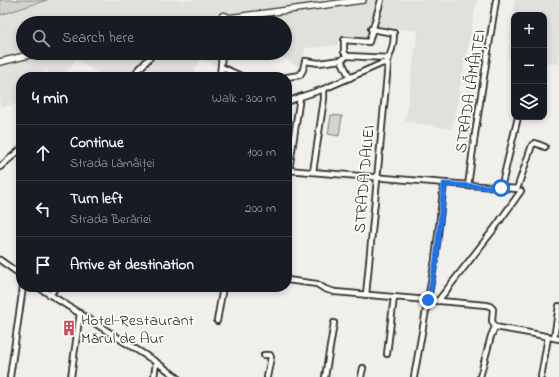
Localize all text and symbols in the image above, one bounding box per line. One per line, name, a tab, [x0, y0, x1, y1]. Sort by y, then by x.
map controls	[511, 12, 547, 120]
button: +	[511, 12, 547, 48]
search box	[16, 16, 292, 60]
icon: search	[30, 27, 52, 49]
text: Search here	[62, 27, 134, 49]
street label: STRADA LĂMÂIȚEI	[449, 28, 493, 155]
button: −	[511, 48, 547, 84]
button: layers	[511, 84, 547, 120]
text: 4 min	[32, 86, 68, 111]
text: Walk · 300 m	[212, 89, 276, 108]
street label: STRADA DALIEI	[348, 124, 382, 234]
text: Continue	[70, 132, 124, 154]
icon: ahead	[32, 142, 54, 164]
text: 100 m	[247, 143, 276, 162]
text: Strada Lămâiței	[70, 154, 155, 173]
route start	[492, 179, 510, 197]
text: Turn left	[70, 188, 123, 210]
icon: left	[32, 198, 54, 220]
text: 200 m	[245, 199, 276, 218]
text: Strada Berăriei	[70, 210, 151, 229]
icon: arrive	[32, 254, 54, 276]
text: Arrive at destination	[70, 254, 194, 276]
route end	[419, 291, 437, 309]
place label: Hotel-Restaurant Mărul de Aur	[81, 309, 195, 351]
building icon: Hotel-Restaurant Mărul de Aur	[60, 319, 78, 337]

